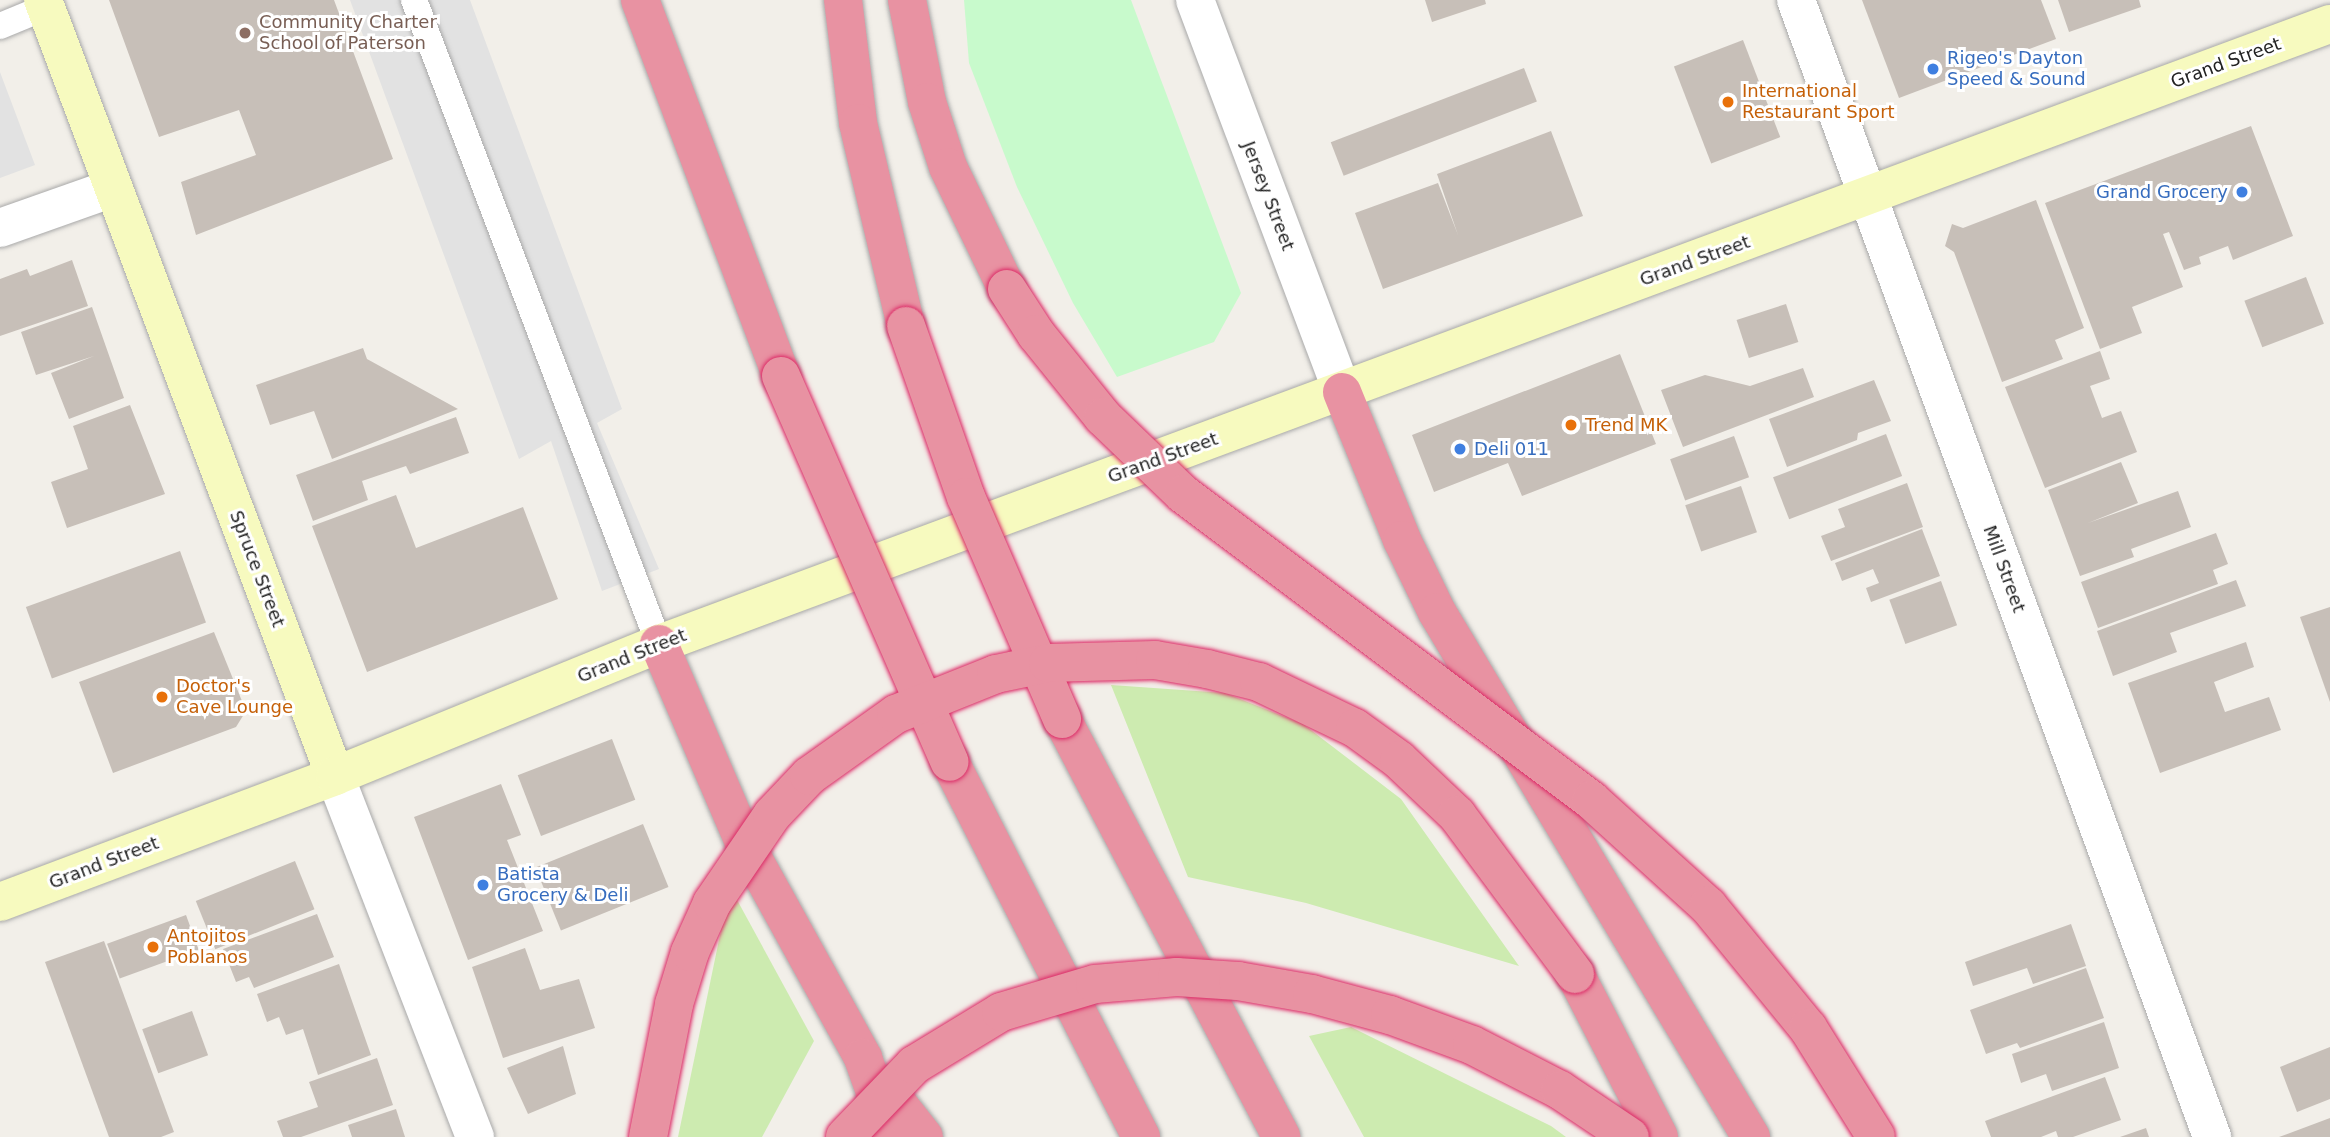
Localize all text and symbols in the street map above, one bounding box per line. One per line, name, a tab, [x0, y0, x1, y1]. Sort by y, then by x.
place label: Community Charter School of Paterson	[259, 12, 437, 54]
marker: Community Charter School of Paterson	[237, 25, 253, 41]
street label: Grand Street	[2168, 33, 2284, 93]
place label: Rigeo's Dayton Speed & Sound	[1947, 48, 2086, 90]
marker: Rigeo's Dayton Speed & Sound	[1925, 61, 1941, 77]
place label: International Restaurant Sport	[1742, 81, 1895, 124]
marker: International Restaurant Sport	[1720, 94, 1736, 110]
street label: Jersey Street	[1237, 138, 1299, 254]
place label: Grand Grocery	[2096, 181, 2228, 203]
marker: Grand Grocery	[2234, 184, 2250, 200]
street label: Grand Street	[1637, 231, 1753, 291]
place label: Trend MK	[1585, 414, 1667, 436]
marker: Trend MK	[1563, 417, 1579, 433]
street label: Grand Street	[1105, 428, 1221, 488]
place label: Deli 011	[1474, 438, 1549, 460]
marker: Deli 011	[1452, 441, 1468, 457]
street label: Spruce Street	[225, 508, 289, 630]
street label: Mill Street	[1978, 523, 2030, 615]
street label: Grand Street	[574, 624, 690, 688]
place label: Doctor's Cave Lounge	[176, 676, 293, 718]
marker: Doctor's Cave Lounge	[154, 689, 170, 705]
street label: Grand Street	[46, 832, 162, 894]
place label: Batista Grocery & Deli	[497, 864, 628, 906]
marker: Batista Grocery & Deli	[475, 877, 491, 893]
place label: Antojitos Poblanos	[167, 926, 247, 968]
marker: Antojitos Poblanos	[145, 939, 161, 955]

